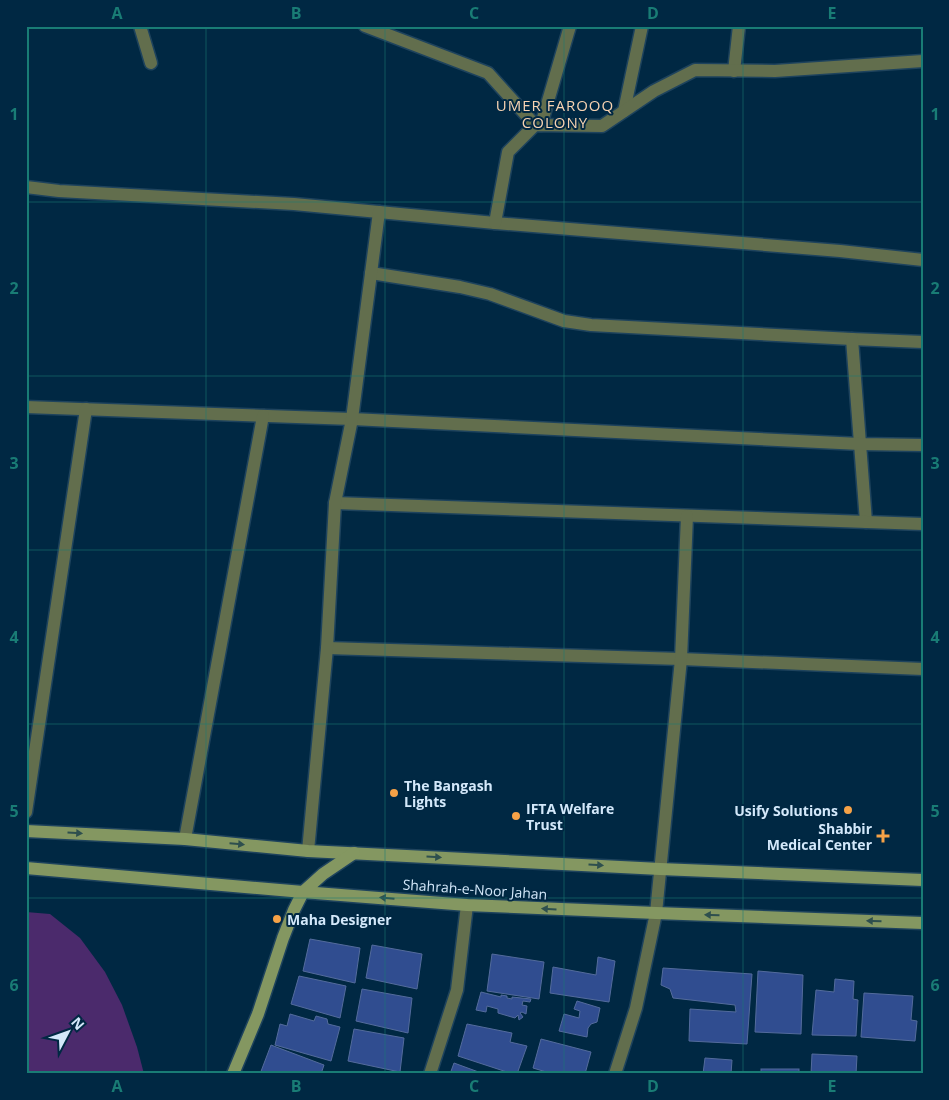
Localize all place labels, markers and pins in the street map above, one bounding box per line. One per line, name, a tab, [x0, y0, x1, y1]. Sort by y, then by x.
place label: The Bangash Lights	[404, 776, 493, 811]
marker: The Bangash Lights	[388, 787, 400, 799]
place label: IFTA Welfare Trust	[526, 799, 614, 834]
place label: Usify Solutions	[734, 801, 838, 820]
marker: Usify Solutions	[842, 804, 854, 816]
marker: IFTA Welfare Trust	[510, 810, 522, 822]
place label: Shabbir Medical Center	[767, 819, 873, 854]
marker: Shabbir Medical Center	[876, 829, 890, 843]
place label: Maha Designer	[287, 910, 392, 929]
marker: Maha Designer	[271, 913, 283, 925]

